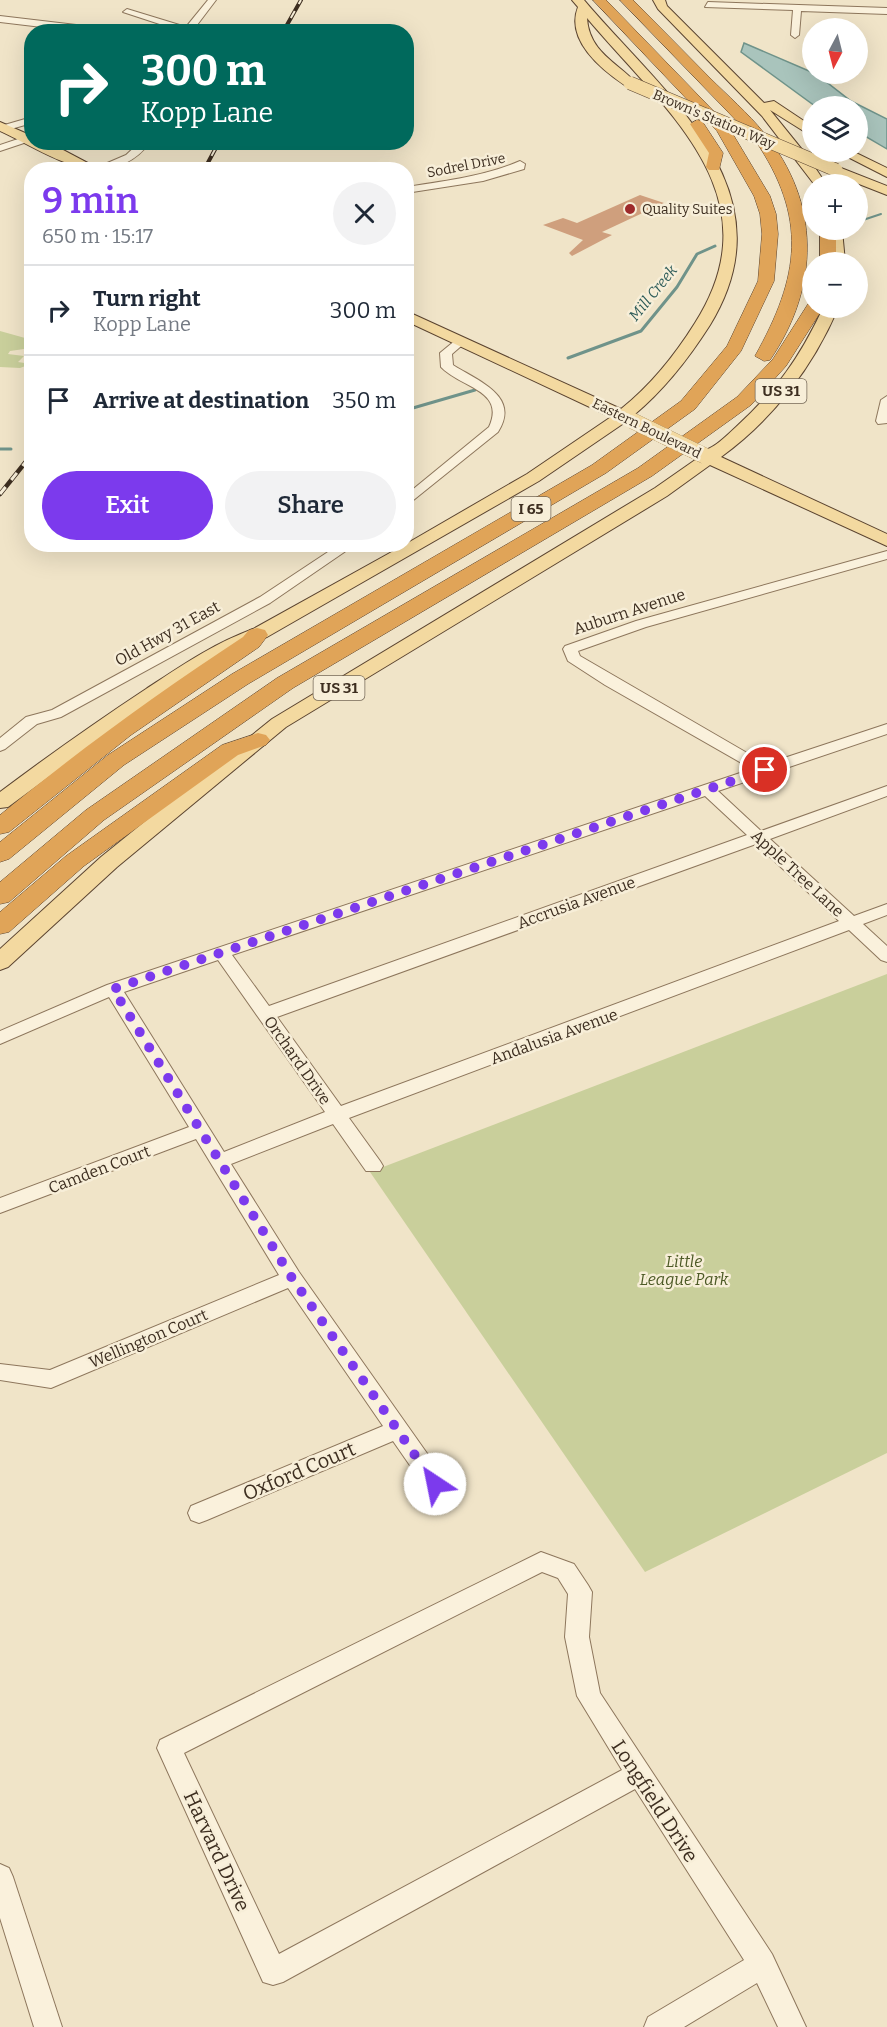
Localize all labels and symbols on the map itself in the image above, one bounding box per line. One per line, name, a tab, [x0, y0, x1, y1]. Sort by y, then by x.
north arrow	[802, 18, 868, 84]
street label: Brown's Station Way	[650, 86, 778, 153]
street label: Sodrel Drive	[425, 150, 507, 181]
place label: Quality Suites	[642, 201, 732, 218]
marker: Quality Suites	[623, 202, 637, 216]
water label: Mill Creek	[625, 261, 681, 324]
road number: US 31	[756, 379, 806, 403]
street label: Eastern Boulevard	[590, 395, 704, 462]
road number: I 65	[512, 497, 550, 521]
street label: Auburn Avenue	[571, 584, 687, 638]
street label: Old Hwy 31 East	[111, 597, 223, 670]
road number: US 31	[314, 676, 364, 700]
pin	[739, 744, 790, 795]
street label: Apple Tree Lane	[748, 826, 848, 921]
street label: Accrusia Avenue	[515, 872, 638, 933]
street label: Andalusia Avenue	[488, 1005, 620, 1068]
street label: Orchard Drive	[260, 1012, 335, 1108]
street label: Camden Court	[46, 1141, 153, 1198]
park label: Little League Park	[639, 1252, 729, 1289]
street label: Wellington Court	[86, 1305, 210, 1372]
street label: Oxford Court	[239, 1437, 359, 1505]
position arrow	[403, 1452, 467, 1516]
street label: Longfield Drive	[607, 1735, 703, 1867]
street label: Harvard Drive	[179, 1787, 255, 1915]

